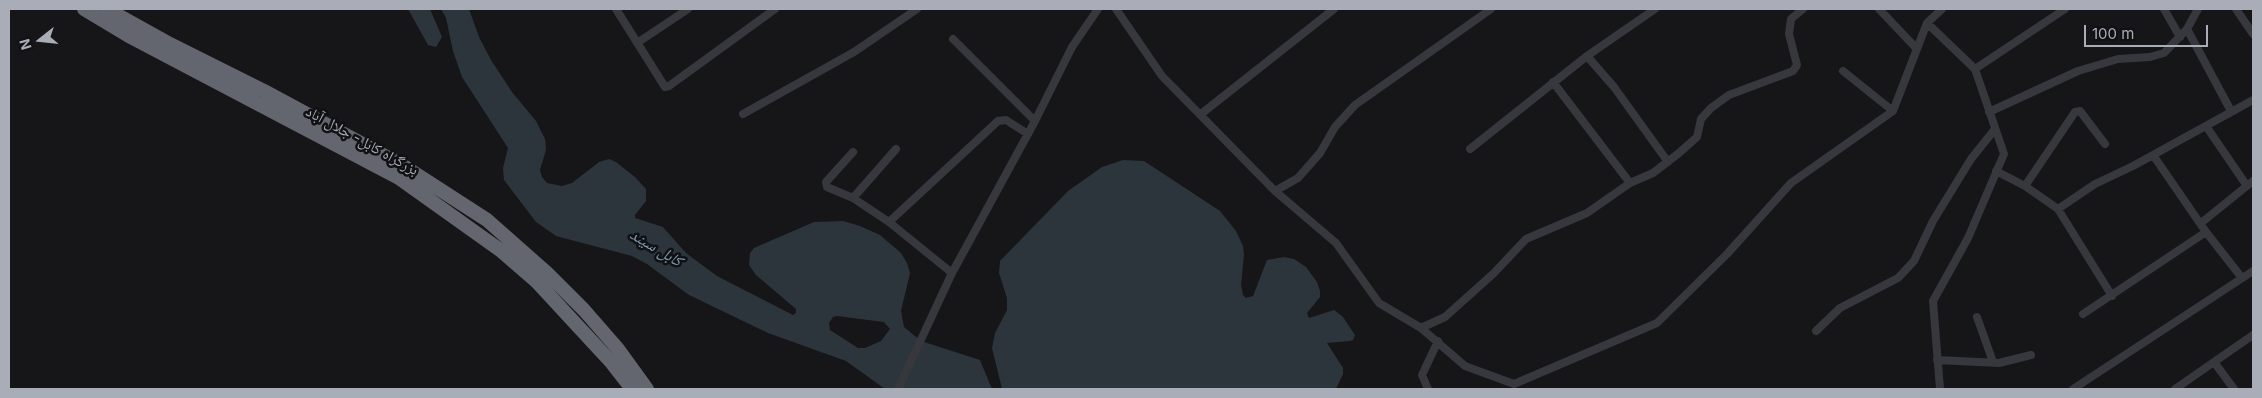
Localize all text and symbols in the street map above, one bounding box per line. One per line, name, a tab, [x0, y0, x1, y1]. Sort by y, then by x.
north arrow	[15, 15, 65, 65]
scale bar	[2087, 15, 2211, 47]
text: 100 m	[2092, 24, 2134, 43]
text: N	[15, 37, 35, 52]
street label: بزرگراه کابل- جلال آباد	[303, 103, 421, 179]
water label: کابل سيند	[626, 225, 686, 271]

